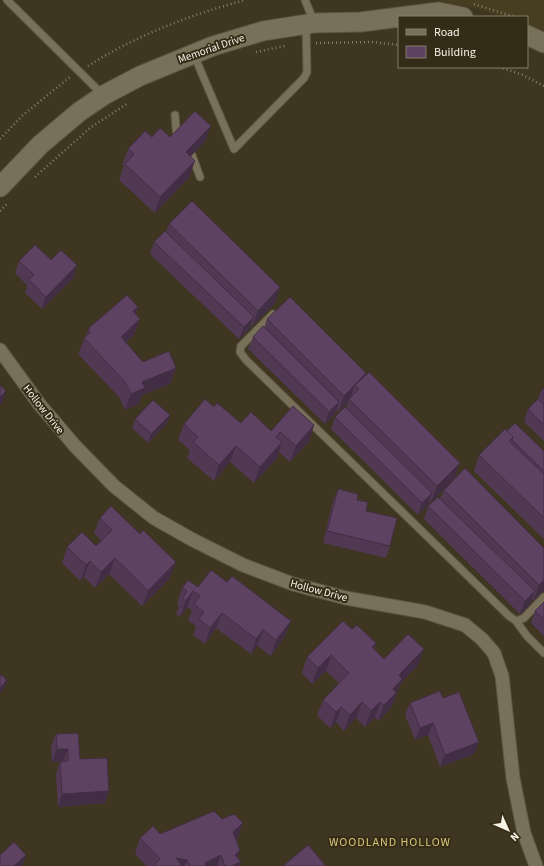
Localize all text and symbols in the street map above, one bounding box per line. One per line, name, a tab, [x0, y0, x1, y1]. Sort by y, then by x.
legend	[398, 16, 528, 68]
text: Road	[434, 24, 460, 41]
street label: Memorial Drive	[176, 30, 247, 67]
text: Building	[434, 44, 476, 61]
street label: Hollow Drive	[20, 382, 68, 437]
street label: Hollow Drive	[289, 576, 350, 605]
north arrow	[488, 810, 528, 850]
text: N	[507, 829, 523, 845]
district label: WOODLAND HOLLOW	[329, 834, 451, 851]

